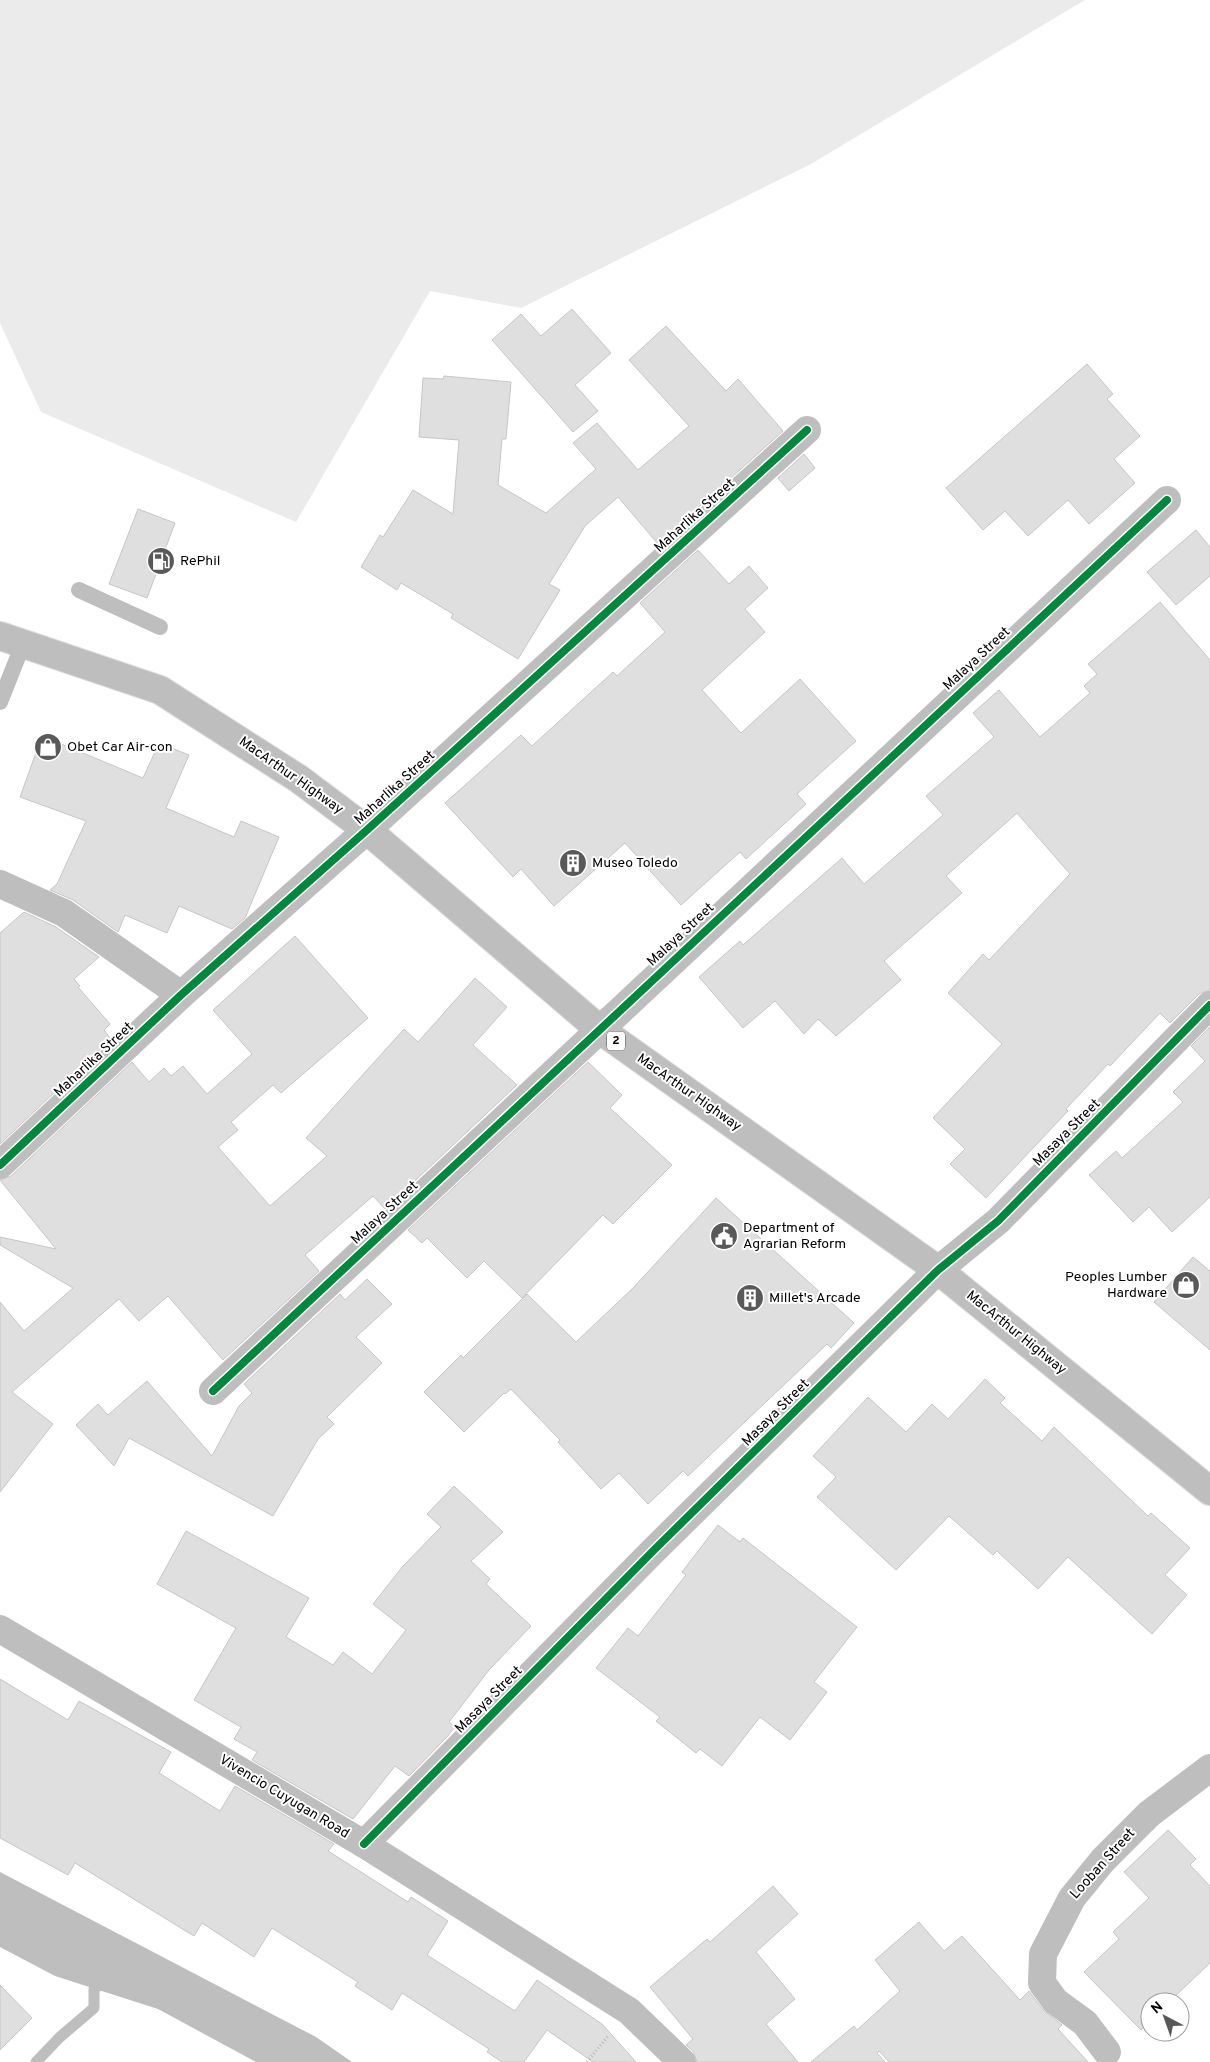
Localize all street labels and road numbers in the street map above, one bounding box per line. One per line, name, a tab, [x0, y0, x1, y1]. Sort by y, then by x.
street label: Maharlika Street	[651, 475, 739, 557]
street label: Malaya Street	[940, 624, 1014, 694]
street label: MacArthur Highway	[235, 734, 347, 818]
street label: Maharlika Street	[351, 747, 439, 829]
street label: Malaya Street	[644, 900, 718, 970]
street label: Maharlika Street	[51, 1019, 137, 1101]
road number: 2	[607, 1032, 625, 1050]
street label: MacArthur Highway	[633, 1051, 745, 1135]
street label: Masaya Street	[1030, 1096, 1104, 1170]
street label: Malaya Street	[348, 1178, 422, 1248]
street label: MacArthur Highway	[963, 1287, 1069, 1379]
street label: Masaya Street	[739, 1376, 813, 1450]
street label: Masaya Street	[452, 1663, 526, 1737]
street label: Vivencio Cuyugan Road	[216, 1751, 352, 1843]
street label: Looban Street	[1067, 1825, 1139, 1903]

